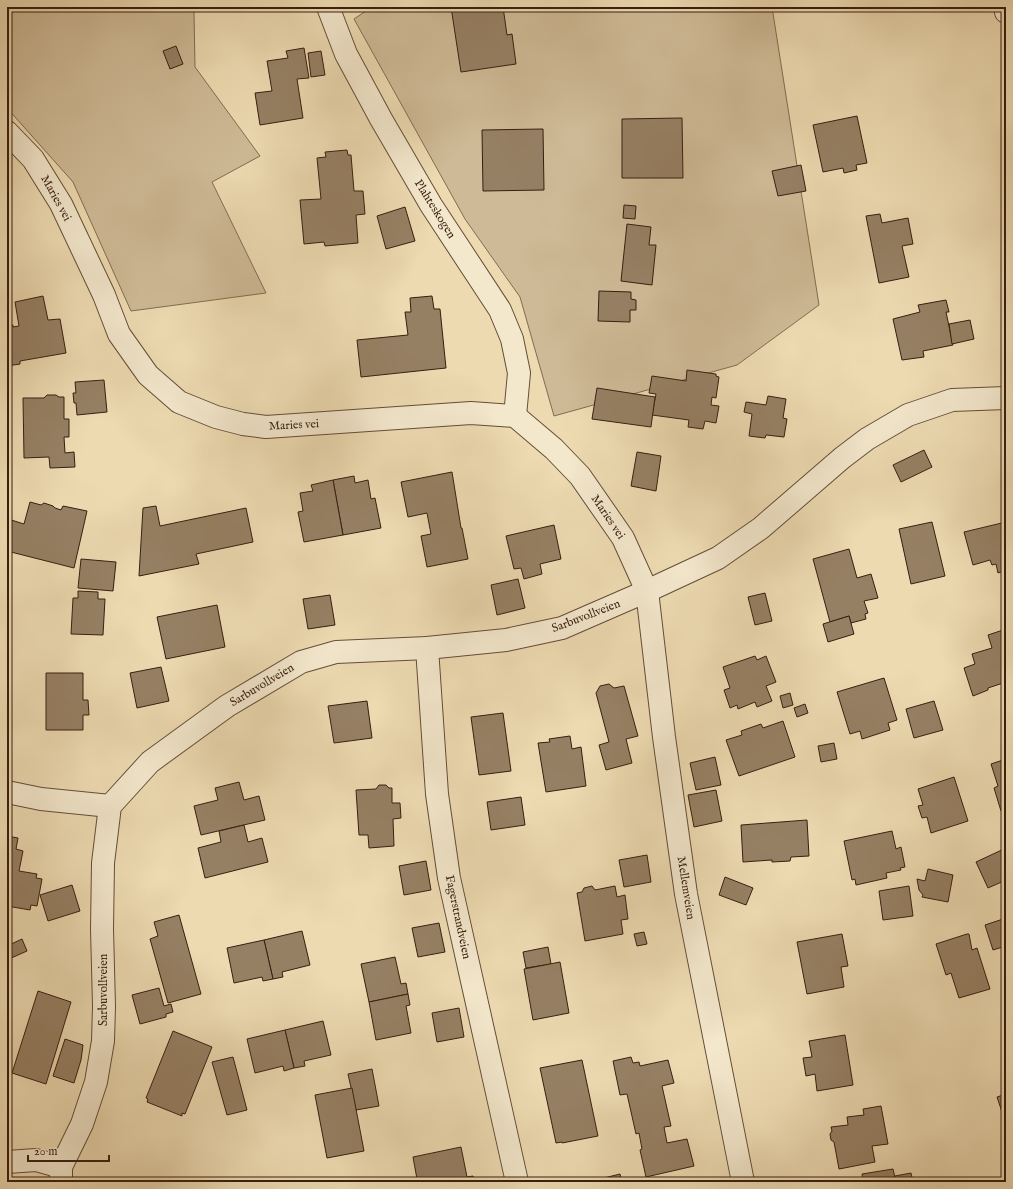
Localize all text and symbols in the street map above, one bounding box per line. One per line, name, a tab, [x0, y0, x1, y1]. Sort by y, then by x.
street label: Maries vei	[37, 172, 75, 224]
street label: Plahteskogen	[411, 177, 459, 242]
street label: Maries vei	[268, 416, 320, 434]
street label: Maries vei	[588, 492, 628, 542]
street label: Sarbuvollveien	[550, 596, 623, 636]
street label: Sarbuvollveien	[227, 660, 297, 710]
street label: Mellemveien	[674, 855, 698, 921]
street label: Fagerstrandveien	[442, 874, 474, 961]
street label: Sarbuvollveien	[96, 953, 111, 1026]
scale bar	[28, 1137, 109, 1163]
text: 20 m	[34, 1144, 57, 1159]

